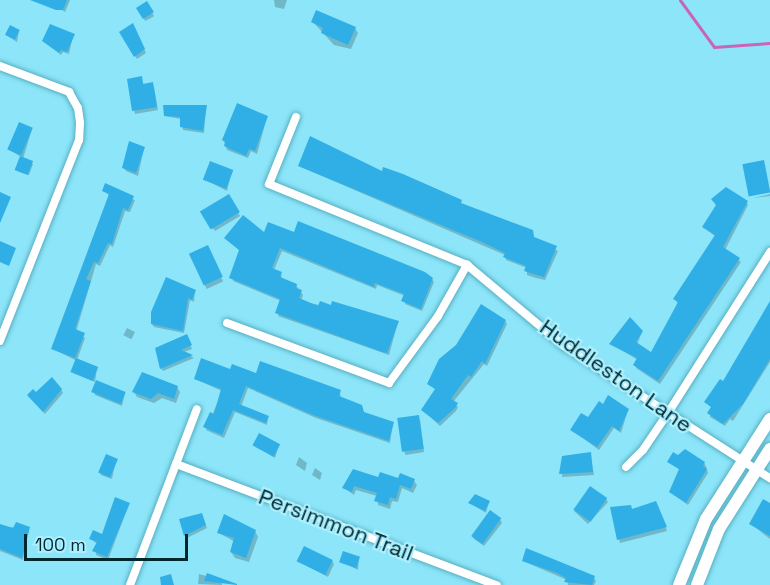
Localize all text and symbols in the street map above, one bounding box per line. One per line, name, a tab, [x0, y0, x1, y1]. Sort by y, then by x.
street label: Huddleston Lane	[535, 314, 697, 438]
street label: Persimmon Trail	[255, 483, 417, 567]
scale bar	[27, 522, 190, 560]
text: 100 m	[35, 533, 86, 556]

